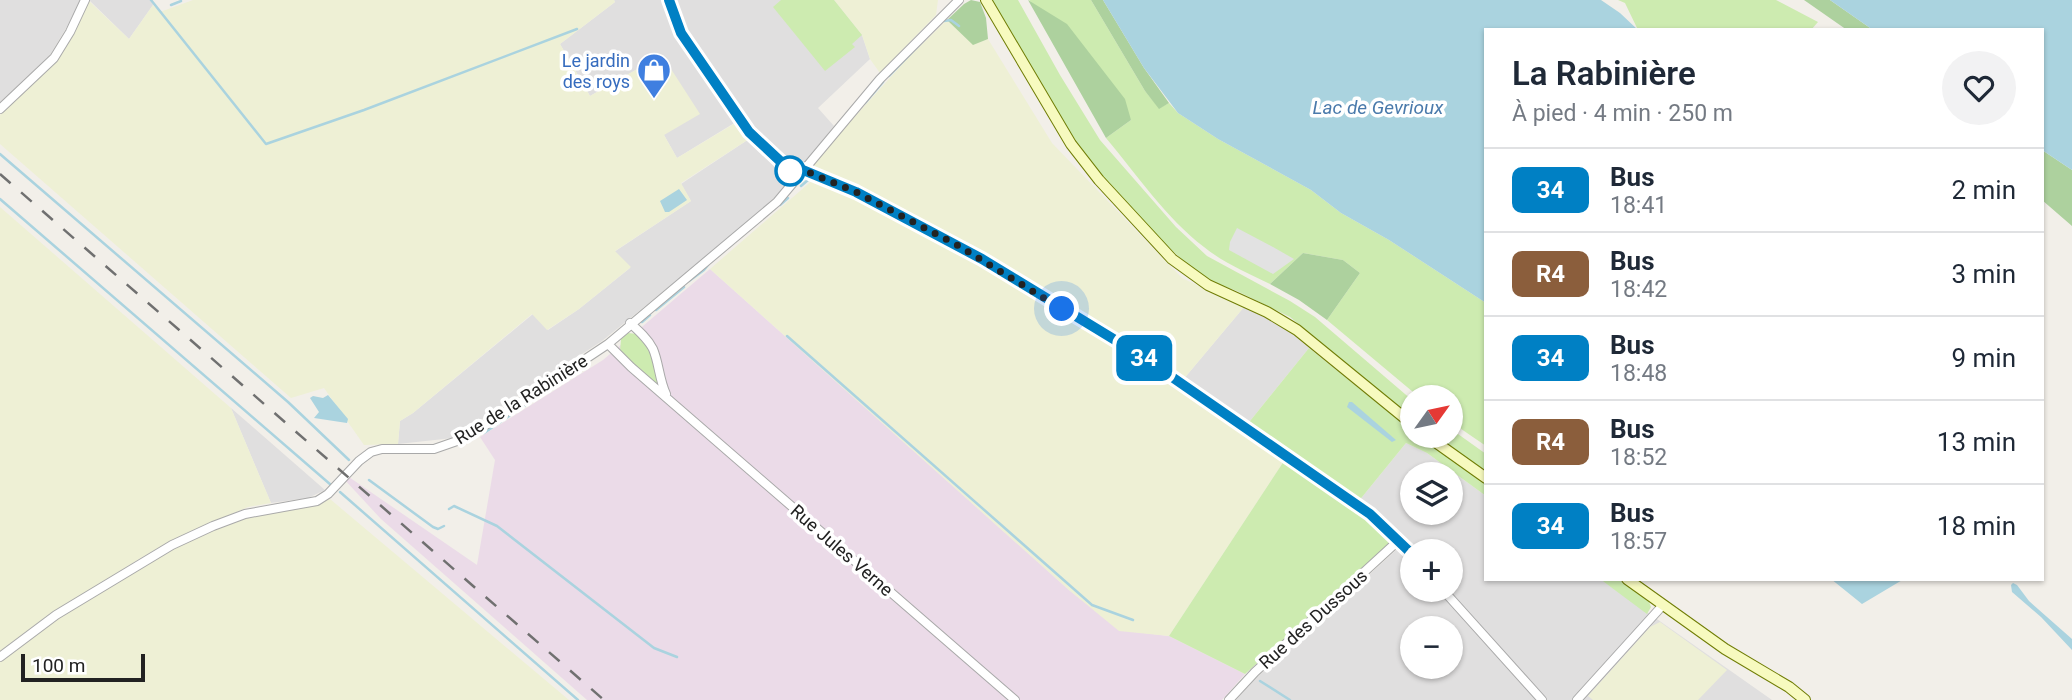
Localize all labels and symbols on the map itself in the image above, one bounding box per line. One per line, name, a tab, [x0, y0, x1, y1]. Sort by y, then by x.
place label: Le jardin des roys	[562, 50, 630, 92]
shop icon: Le jardin des roys	[635, 51, 673, 100]
water label: Lac de Gevrioux	[1313, 96, 1444, 119]
unlabelled marker	[775, 156, 805, 186]
your location	[1044, 291, 1079, 326]
line badge: 34	[1112, 335, 1176, 381]
street label: Rue de la Rabinière	[451, 350, 591, 448]
north arrow	[1400, 385, 1463, 448]
street label: Rue Jules Verne	[787, 500, 897, 600]
street label: Rue des Dussous	[1255, 565, 1371, 673]
scale bar	[21, 651, 145, 683]

